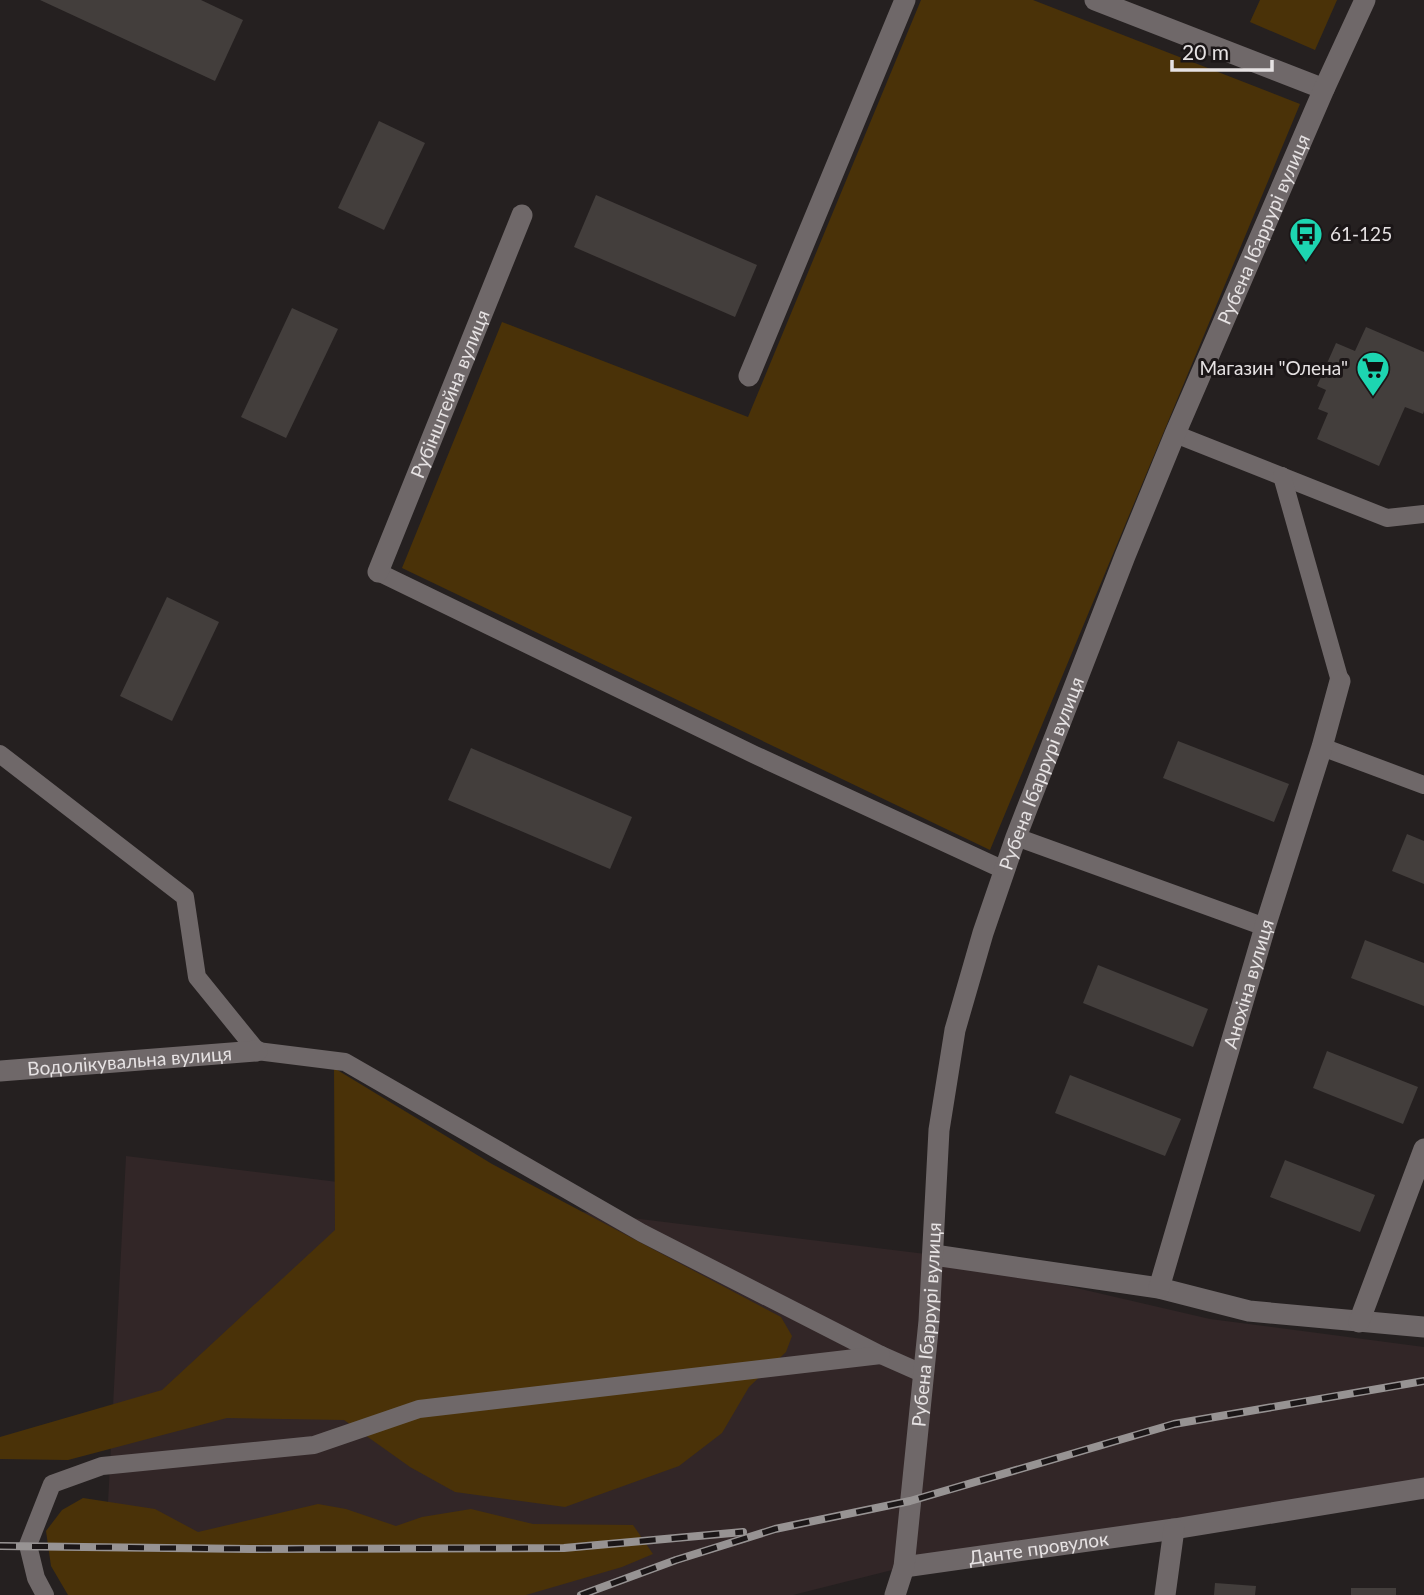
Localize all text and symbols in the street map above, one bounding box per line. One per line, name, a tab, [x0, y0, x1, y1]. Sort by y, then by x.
scale bar	[1172, 28, 1272, 72]
text: 20 m	[1182, 39, 1229, 64]
street label: Рубена Ібаррурі вулиця	[1212, 130, 1314, 328]
bus stop icon: 61-125	[1287, 215, 1325, 264]
place label: 61-125	[1330, 222, 1392, 245]
street label: Рубінштейна вулиця	[405, 306, 494, 481]
supermarket icon: Магазин "Олена"	[1354, 349, 1392, 398]
place label: Магазин "Олена"	[1199, 356, 1348, 379]
street label: Рубена Ібаррурі вулиця	[994, 673, 1088, 873]
street label: Анохіна вулиця	[1218, 916, 1278, 1051]
street label: Водолікувальна вулиця	[26, 1041, 233, 1080]
street label: Рубена Ібаррурі вулиця	[906, 1222, 945, 1428]
street label: Данте провулок	[967, 1526, 1110, 1569]

